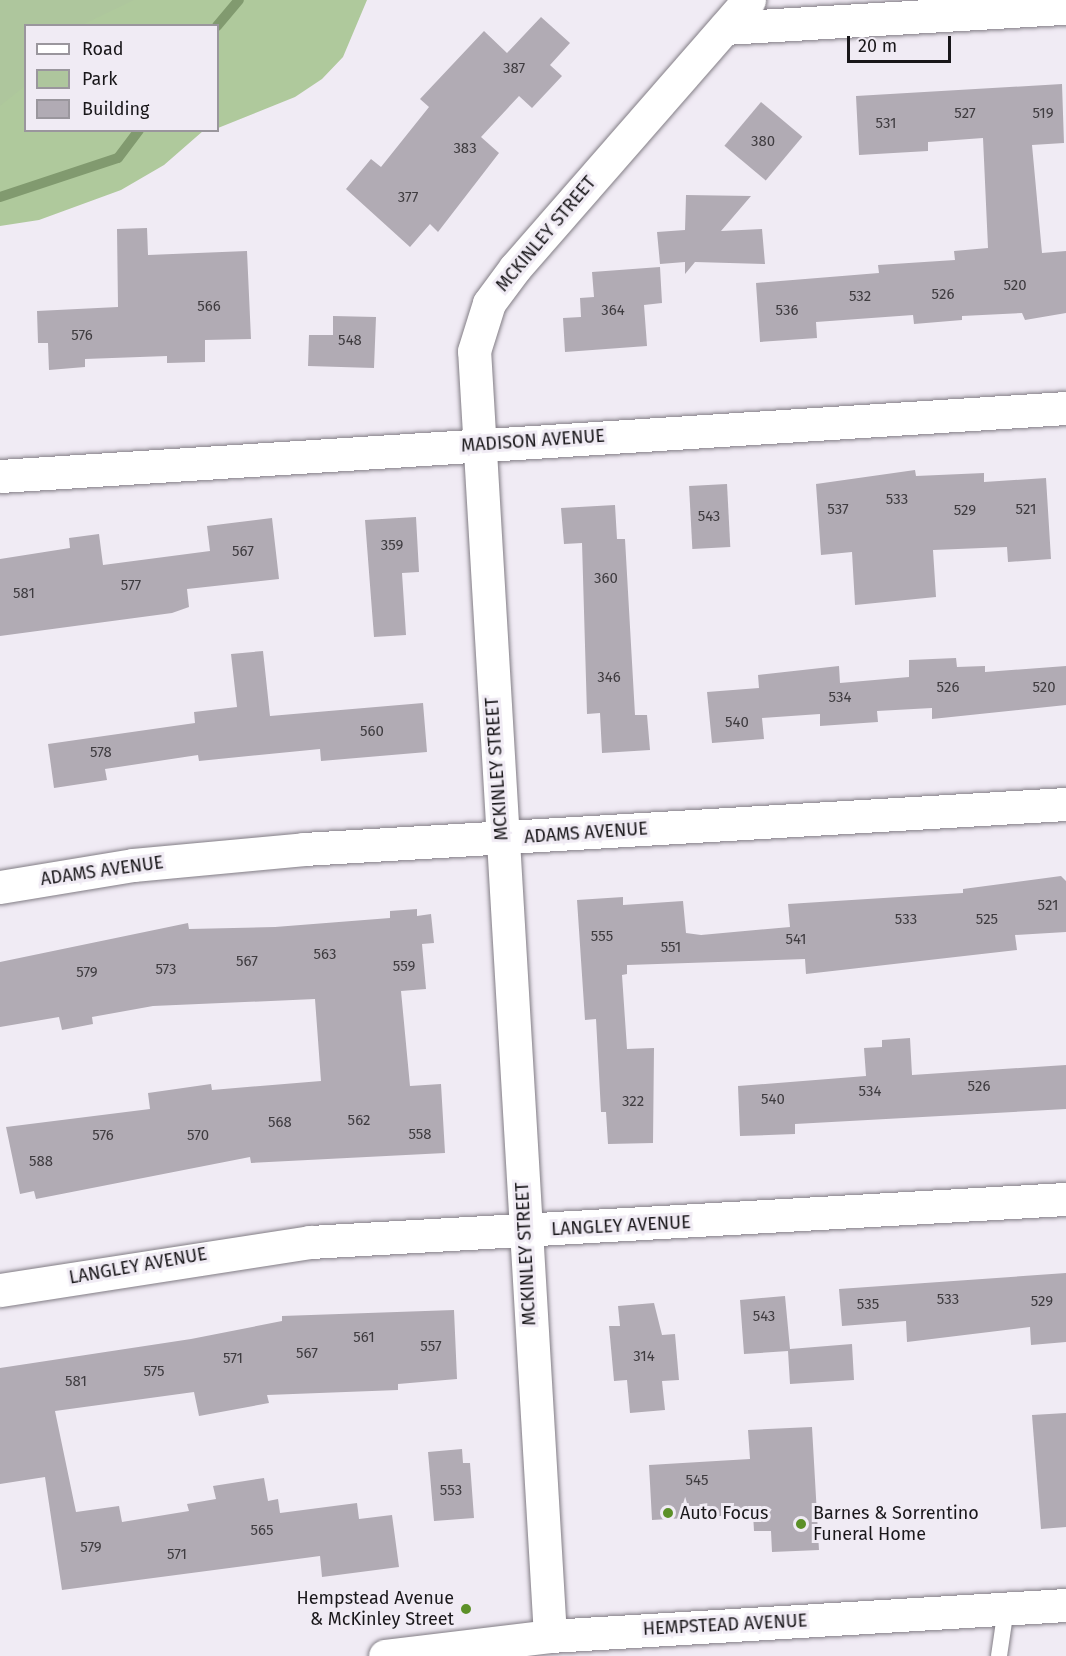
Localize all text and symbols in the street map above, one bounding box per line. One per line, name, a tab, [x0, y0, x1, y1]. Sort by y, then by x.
legend	[24, 24, 219, 132]
scale bar	[850, 24, 954, 62]
text: 20 m	[858, 35, 897, 57]
text: Road	[82, 38, 124, 60]
house number: 387	[503, 60, 525, 78]
text: Park	[82, 68, 117, 90]
text: Building	[82, 98, 149, 120]
house number: 527	[954, 105, 976, 123]
house number: 519	[1032, 105, 1054, 123]
house number: 531	[875, 115, 897, 133]
house number: 380	[751, 133, 775, 151]
house number: 383	[453, 140, 477, 158]
street label: MCKINLEY STREET	[492, 172, 600, 296]
house number: 377	[398, 189, 418, 207]
house number: 520	[1003, 277, 1027, 295]
house number: 526	[932, 286, 954, 304]
house number: 532	[849, 288, 871, 306]
house number: 566	[197, 298, 221, 316]
house number: 364	[601, 302, 625, 320]
house number: 536	[776, 302, 798, 320]
house number: 576	[71, 327, 93, 345]
house number: 548	[338, 332, 362, 350]
street label: MADISON AVENUE	[460, 425, 606, 457]
house number: 533	[886, 491, 908, 509]
house number: 537	[827, 501, 849, 519]
house number: 521	[1016, 501, 1036, 519]
house number: 529	[954, 502, 976, 520]
house number: 543	[698, 508, 720, 526]
house number: 359	[381, 537, 403, 555]
house number: 567	[232, 543, 254, 561]
house number: 360	[594, 570, 618, 588]
house number: 577	[121, 577, 141, 595]
house number: 581	[13, 585, 35, 603]
house number: 346	[597, 669, 621, 687]
house number: 526	[937, 679, 959, 697]
house number: 520	[1032, 679, 1056, 697]
house number: 534	[829, 689, 851, 707]
street label: MCKINLEY STREET	[481, 697, 513, 841]
house number: 540	[725, 714, 749, 732]
house number: 560	[360, 723, 384, 741]
house number: 578	[90, 744, 112, 762]
street label: ADAMS AVENUE	[523, 818, 649, 848]
street label: ADAMS AVENUE	[39, 852, 165, 890]
house number: 521	[1038, 897, 1058, 915]
house number: 533	[895, 911, 917, 929]
house number: 525	[976, 911, 998, 929]
house number: 555	[591, 928, 613, 946]
house number: 541	[785, 931, 807, 949]
house number: 551	[661, 939, 681, 957]
house number: 563	[314, 946, 336, 964]
house number: 567	[236, 953, 258, 971]
house number: 559	[393, 958, 415, 976]
house number: 573	[155, 961, 177, 979]
house number: 579	[76, 964, 98, 982]
house number: 526	[968, 1078, 990, 1096]
house number: 534	[859, 1083, 881, 1101]
house number: 540	[761, 1091, 785, 1109]
house number: 322	[622, 1093, 644, 1111]
house number: 562	[348, 1112, 370, 1130]
house number: 568	[268, 1114, 292, 1132]
house number: 558	[408, 1126, 432, 1144]
house number: 576	[92, 1127, 114, 1145]
house number: 570	[187, 1127, 209, 1145]
house number: 588	[29, 1153, 53, 1171]
street label: MCKINLEY STREET	[511, 1182, 541, 1326]
street label: LANGLEY AVENUE	[551, 1212, 691, 1240]
street label: LANGLEY AVENUE	[67, 1243, 209, 1289]
house number: 533	[937, 1291, 959, 1309]
house number: 529	[1031, 1293, 1053, 1311]
house number: 535	[857, 1296, 879, 1314]
house number: 543	[753, 1308, 775, 1326]
house number: 561	[353, 1329, 375, 1347]
house number: 557	[420, 1338, 442, 1356]
house number: 567	[296, 1345, 318, 1363]
house number: 314	[633, 1348, 655, 1366]
house number: 571	[223, 1350, 243, 1368]
house number: 575	[143, 1363, 165, 1381]
house number: 581	[65, 1373, 87, 1391]
house number: 545	[686, 1472, 708, 1490]
house number: 553	[440, 1482, 462, 1500]
place label: Auto Focus	[680, 1502, 768, 1524]
place label: Barnes & Sorrentino Funeral Home	[813, 1503, 979, 1546]
marker: Auto Focus	[661, 1506, 675, 1520]
marker: Barnes & Sorrentino Funeral Home	[794, 1517, 808, 1531]
house number: 565	[251, 1522, 273, 1540]
house number: 579	[80, 1539, 102, 1557]
house number: 571	[167, 1546, 187, 1564]
place label: Hempstead Avenue & McKinley Street	[297, 1588, 454, 1630]
marker: Hempstead Avenue & McKinley Street	[459, 1602, 473, 1616]
street label: HEMPSTEAD AVENUE	[642, 1610, 808, 1640]

